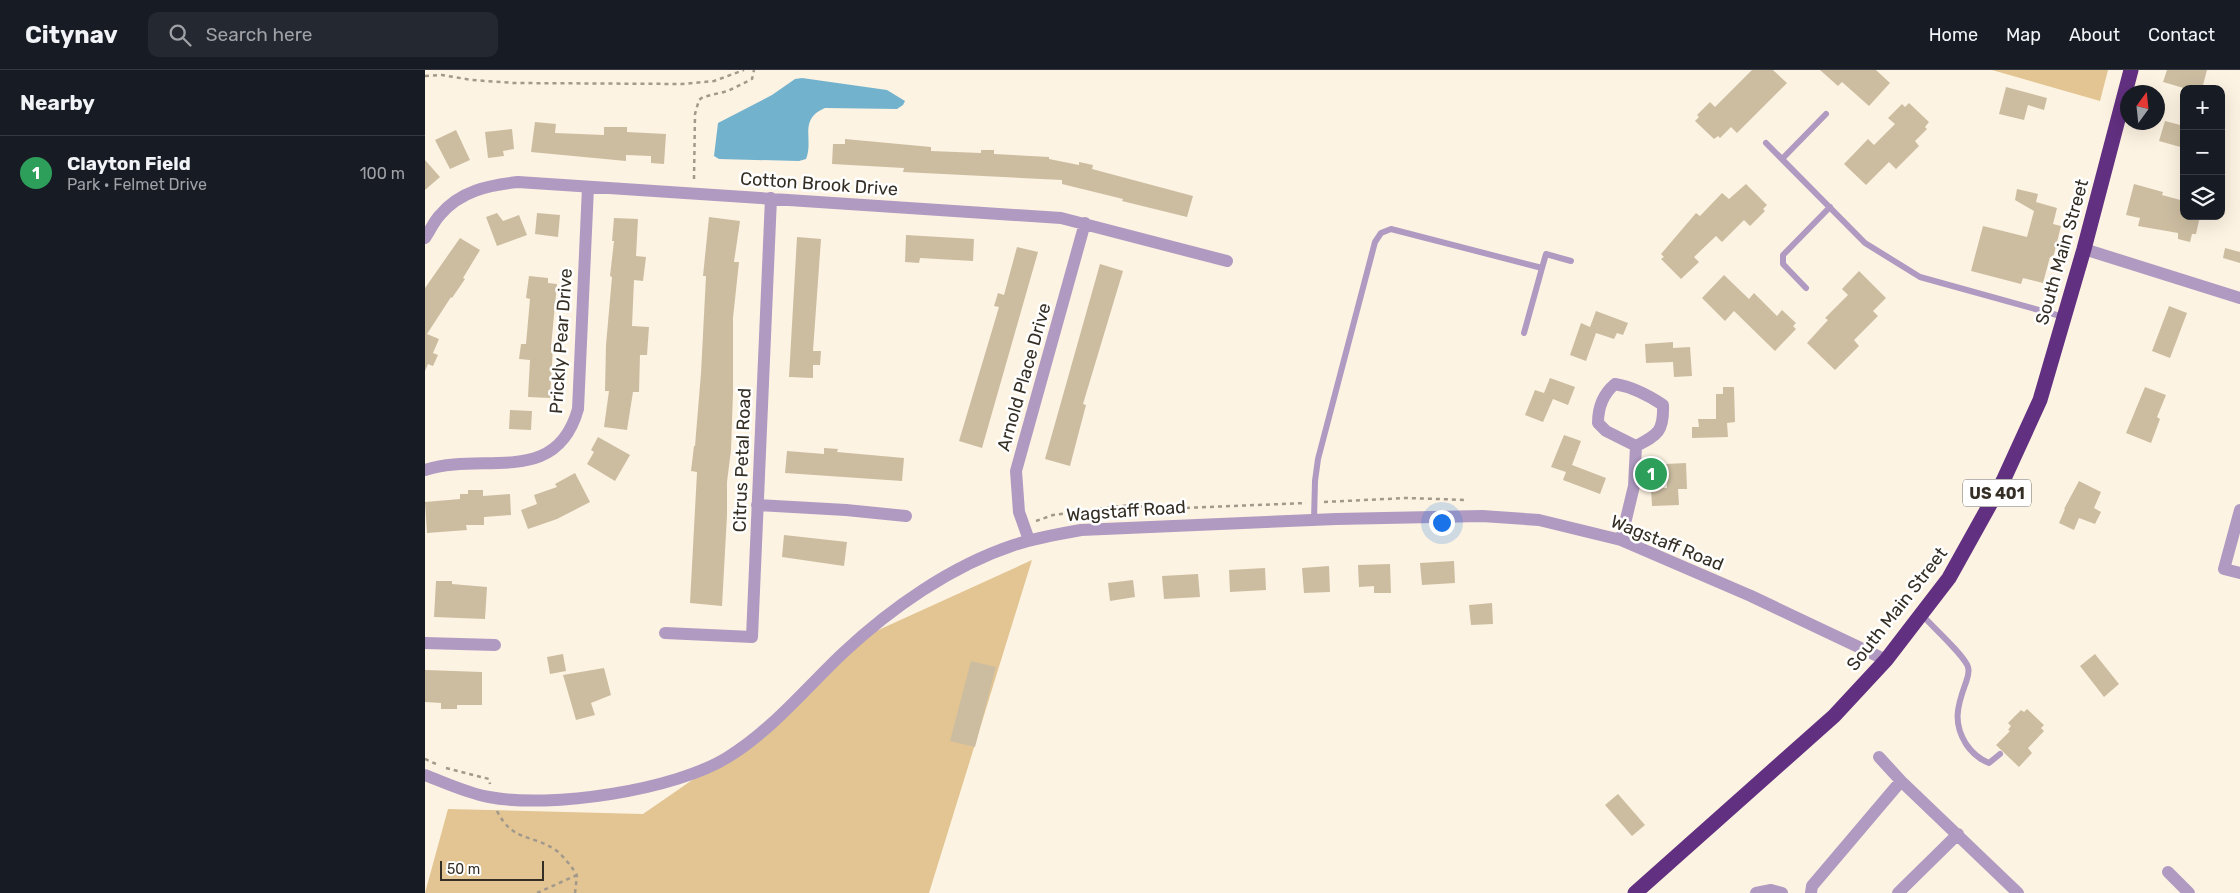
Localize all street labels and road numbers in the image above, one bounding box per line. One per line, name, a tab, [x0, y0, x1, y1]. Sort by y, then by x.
street label: Cotton Brook Drive	[739, 168, 899, 200]
street label: South Main Street	[2031, 177, 2093, 327]
street label: Prickly Pear Drive	[545, 267, 577, 415]
street label: Arnold Place Drive	[992, 300, 1056, 454]
street label: Citrus Petal Road	[728, 387, 756, 533]
road number: US 401	[1963, 479, 2031, 506]
street label: Wagstaff Road	[1065, 496, 1187, 526]
street label: Wagstaff Road	[1607, 510, 1727, 576]
street label: South Main Street	[1842, 543, 1952, 675]

